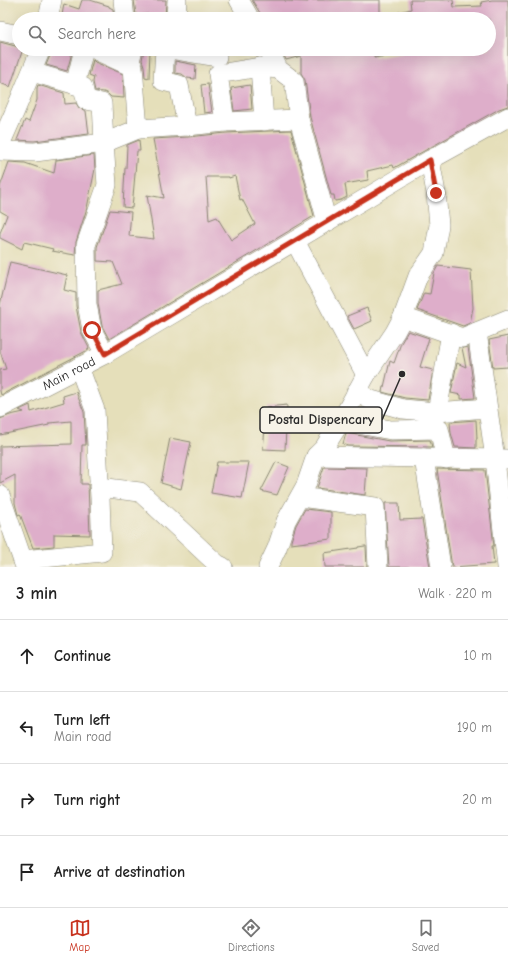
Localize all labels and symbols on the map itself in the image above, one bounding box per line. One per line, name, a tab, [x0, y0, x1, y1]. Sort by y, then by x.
route end	[427, 184, 445, 202]
route start	[83, 321, 101, 339]
street label: Main road	[40, 353, 98, 393]
callout: Postal Dispencary	[260, 407, 382, 433]
text: Postal Dispencary	[268, 411, 375, 428]

